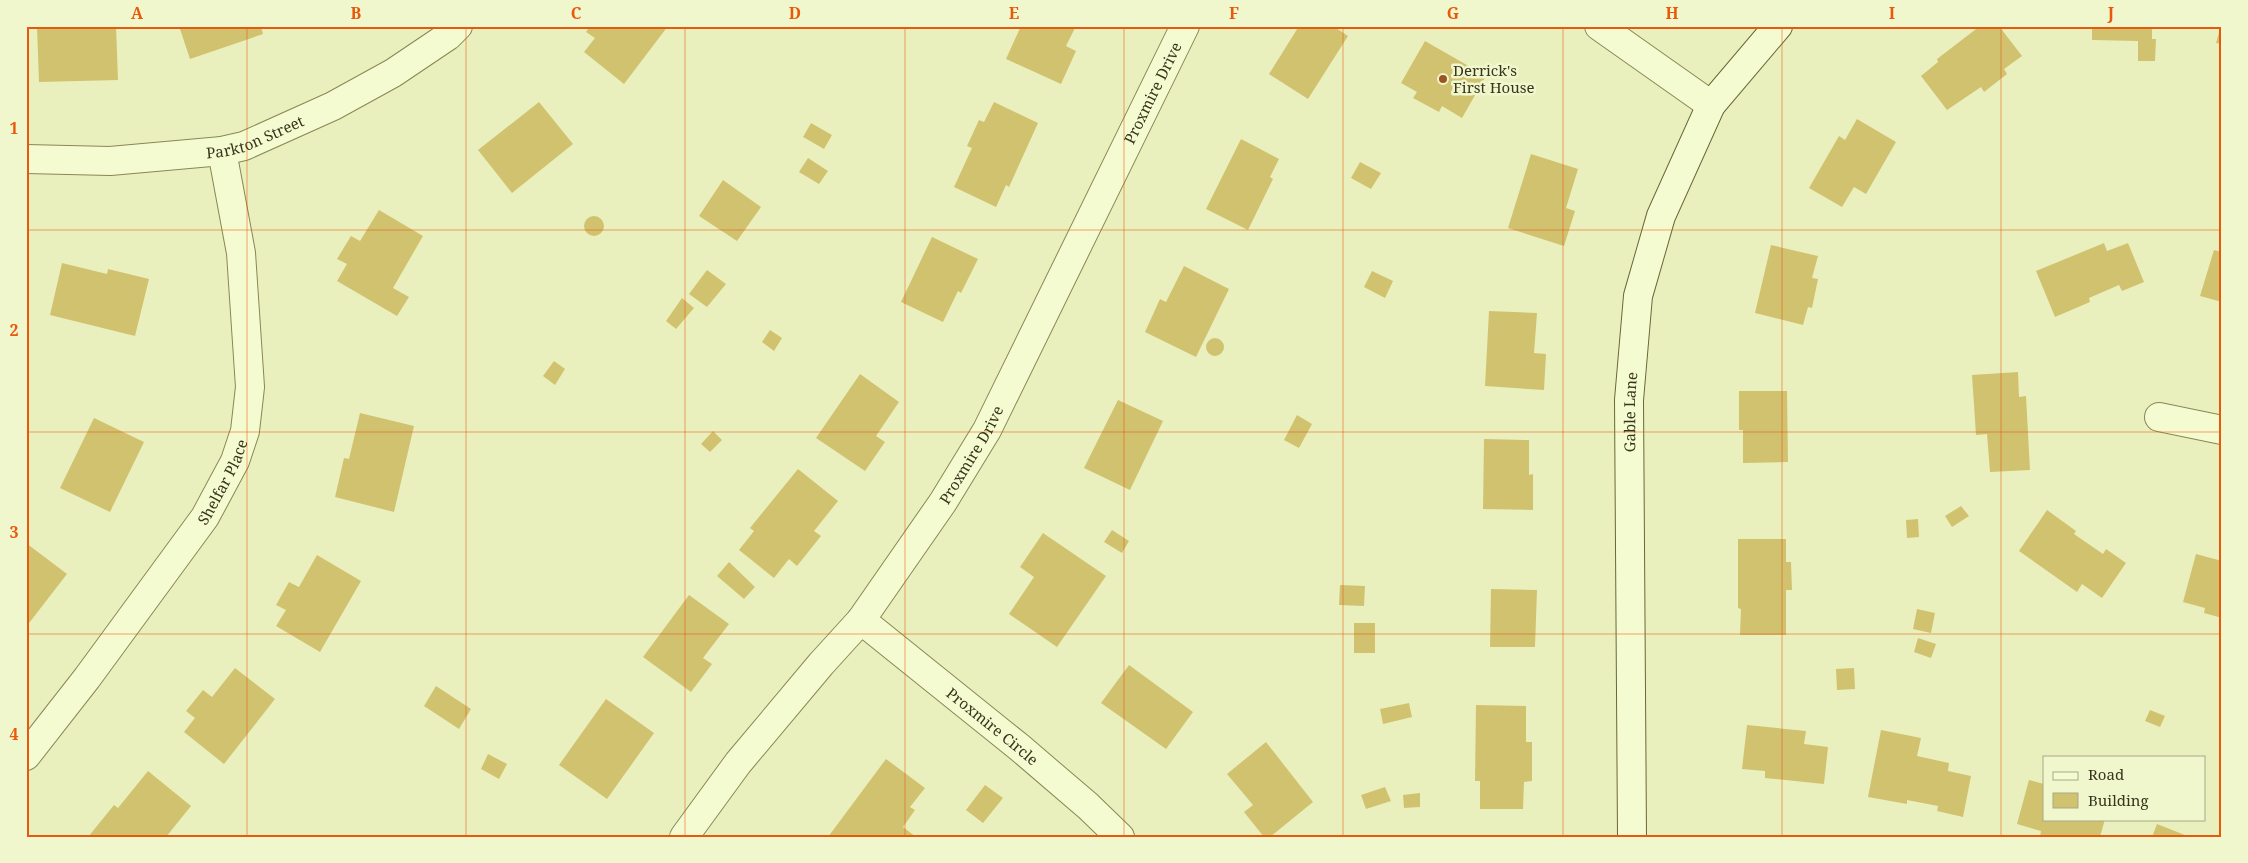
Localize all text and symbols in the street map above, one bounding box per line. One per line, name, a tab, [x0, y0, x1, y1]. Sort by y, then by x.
text: A	[131, 2, 144, 24]
text: B	[351, 2, 362, 24]
text: C	[571, 2, 582, 24]
text: D	[789, 2, 801, 24]
text: E	[1009, 2, 1019, 24]
text: F	[1229, 2, 1239, 24]
text: G	[1447, 2, 1459, 24]
text: H	[1665, 2, 1679, 24]
text: I	[1889, 2, 1895, 24]
text: J	[2107, 2, 2115, 24]
street label: Proxmire Drive	[1119, 38, 1186, 147]
place label: Derrick's First House	[1453, 60, 1535, 97]
marker: Derrick's First House	[1437, 73, 1449, 85]
street label: Parkton Street	[205, 110, 307, 162]
text: 1	[9, 117, 19, 139]
text: 2	[9, 319, 19, 341]
street label: Gable Lane	[1619, 371, 1641, 452]
street label: Proxmire Drive	[934, 402, 1007, 508]
street label: Shelfar Place	[193, 437, 252, 529]
text: 3	[9, 521, 19, 543]
street label: Proxmire Circle	[943, 683, 1043, 769]
text: 4	[9, 723, 19, 745]
legend	[2043, 756, 2206, 820]
text: Road	[2088, 764, 2124, 784]
text: Building	[2088, 790, 2149, 810]

